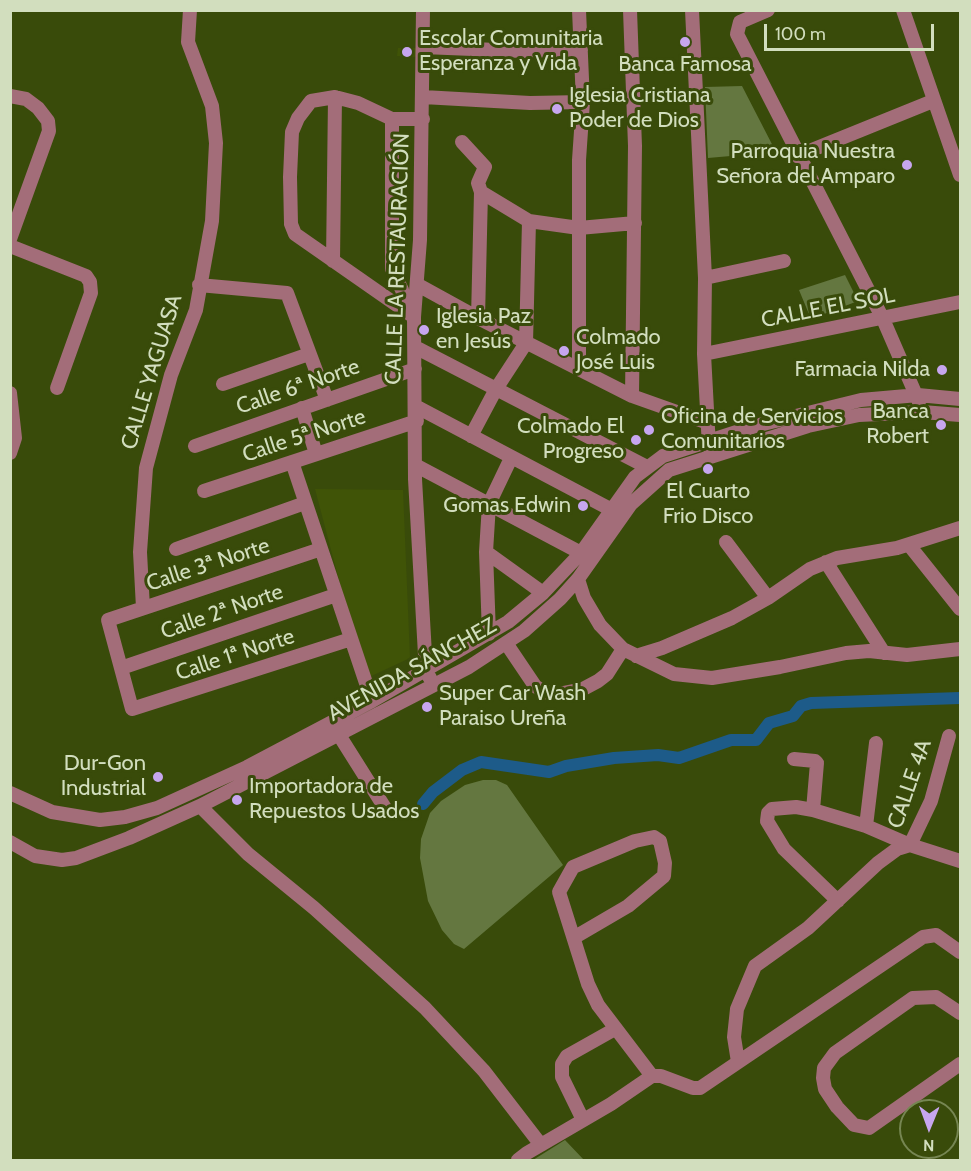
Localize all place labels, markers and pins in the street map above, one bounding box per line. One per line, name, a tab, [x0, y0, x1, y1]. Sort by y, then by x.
place label: Escolar Comunitaria Esperanza y Vida	[419, 26, 603, 78]
marker: Banca Famosa	[678, 35, 692, 49]
marker: Escolar Comunitaria Esperanza y Vida	[400, 45, 414, 59]
place label: Banca Famosa	[618, 52, 752, 78]
place label: Iglesia Cristiana Poder de Dios	[569, 83, 710, 134]
marker: Iglesia Cristiana Poder de Dios	[550, 102, 564, 116]
place label: Parroquia Nuestra Señora del Amparo	[716, 139, 895, 190]
marker: Parroquia Nuestra Señora del Amparo	[900, 158, 914, 172]
place label: Iglesia Paz en Jesús	[436, 304, 531, 356]
marker: Iglesia Paz en Jesús	[417, 323, 431, 337]
place label: Colmado José Luis	[576, 325, 661, 376]
marker: Colmado José Luis	[557, 344, 571, 358]
place label: Farmacia Nilda	[794, 357, 930, 383]
marker: Farmacia Nilda	[935, 363, 949, 377]
place label: Banca Robert	[866, 399, 929, 451]
place label: Oficina de Servicios Comunitarios	[661, 404, 843, 456]
place label: Colmado El Progreso	[517, 414, 624, 466]
marker: Banca Robert	[934, 418, 948, 432]
marker: Oficina de Servicios Comunitarios	[642, 423, 656, 437]
marker: Colmado El Progreso	[629, 433, 643, 447]
marker: El Cuarto Frio Disco	[701, 462, 715, 476]
place label: El Cuarto Frio Disco	[663, 479, 753, 530]
place label: Gomas Edwin	[443, 493, 571, 519]
marker: Gomas Edwin	[576, 499, 590, 513]
place label: Super Car Wash Paraiso Ureña	[439, 681, 586, 732]
marker: Super Car Wash Paraiso Ureña	[420, 700, 434, 714]
place label: Dur-Gon Industrial	[61, 751, 146, 802]
marker: Dur-Gon Industrial	[151, 770, 165, 784]
place label: Importadora de Repuestos Usados	[249, 774, 419, 825]
marker: Importadora de Repuestos Usados	[230, 793, 244, 807]

